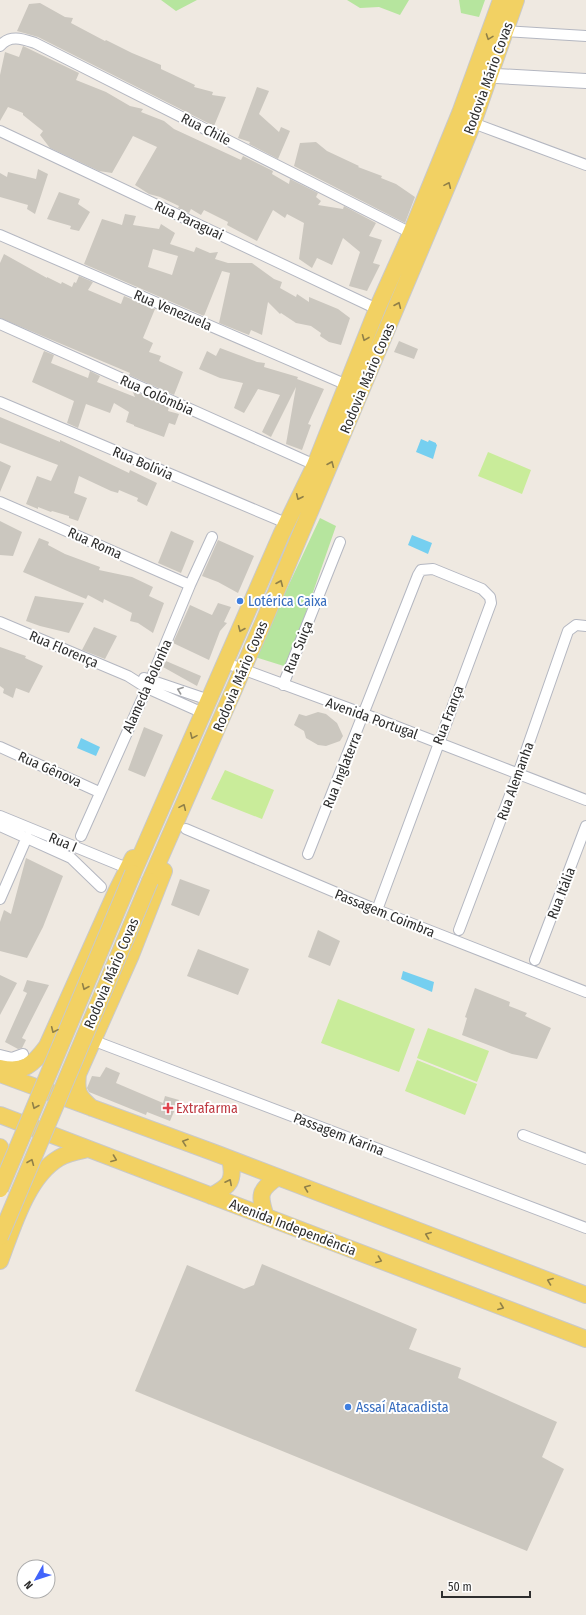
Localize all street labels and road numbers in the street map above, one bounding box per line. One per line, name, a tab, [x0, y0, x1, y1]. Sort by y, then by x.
street label: Rodovia Mário Covas	[460, 20, 517, 137]
street label: Rua Chile	[178, 110, 234, 149]
street label: Rua Paraguai	[152, 197, 226, 244]
street label: Rua Venezuela	[131, 286, 215, 335]
street label: Rodovia Mário Covas	[337, 320, 398, 436]
street label: Rua Colômbia	[117, 372, 196, 419]
street label: Rua Bolívia	[110, 443, 176, 484]
street label: Rua Roma	[65, 524, 125, 563]
street label: Rodovia Mário Covas	[210, 618, 271, 734]
street label: Rua Suiça	[280, 618, 317, 676]
street label: Rua Florença	[27, 627, 101, 672]
street label: Alameda Bolonha	[119, 637, 176, 736]
street label: Rua França	[429, 683, 468, 747]
street label: Avenida Portugal	[323, 694, 421, 743]
street label: Rua Inglaterra	[319, 729, 366, 811]
street label: Rua Alemanha	[493, 739, 538, 823]
street label: Rua Gênova	[15, 748, 84, 791]
street label: Rua I	[46, 829, 79, 856]
street label: Rua Itália	[544, 865, 579, 921]
street label: Passagem Coimbra	[332, 886, 437, 941]
street label: Rodovia Mário Covas	[81, 915, 142, 1031]
street label: Passagem Karina	[291, 1109, 387, 1160]
street label: Avenida Independência	[227, 1195, 359, 1260]

